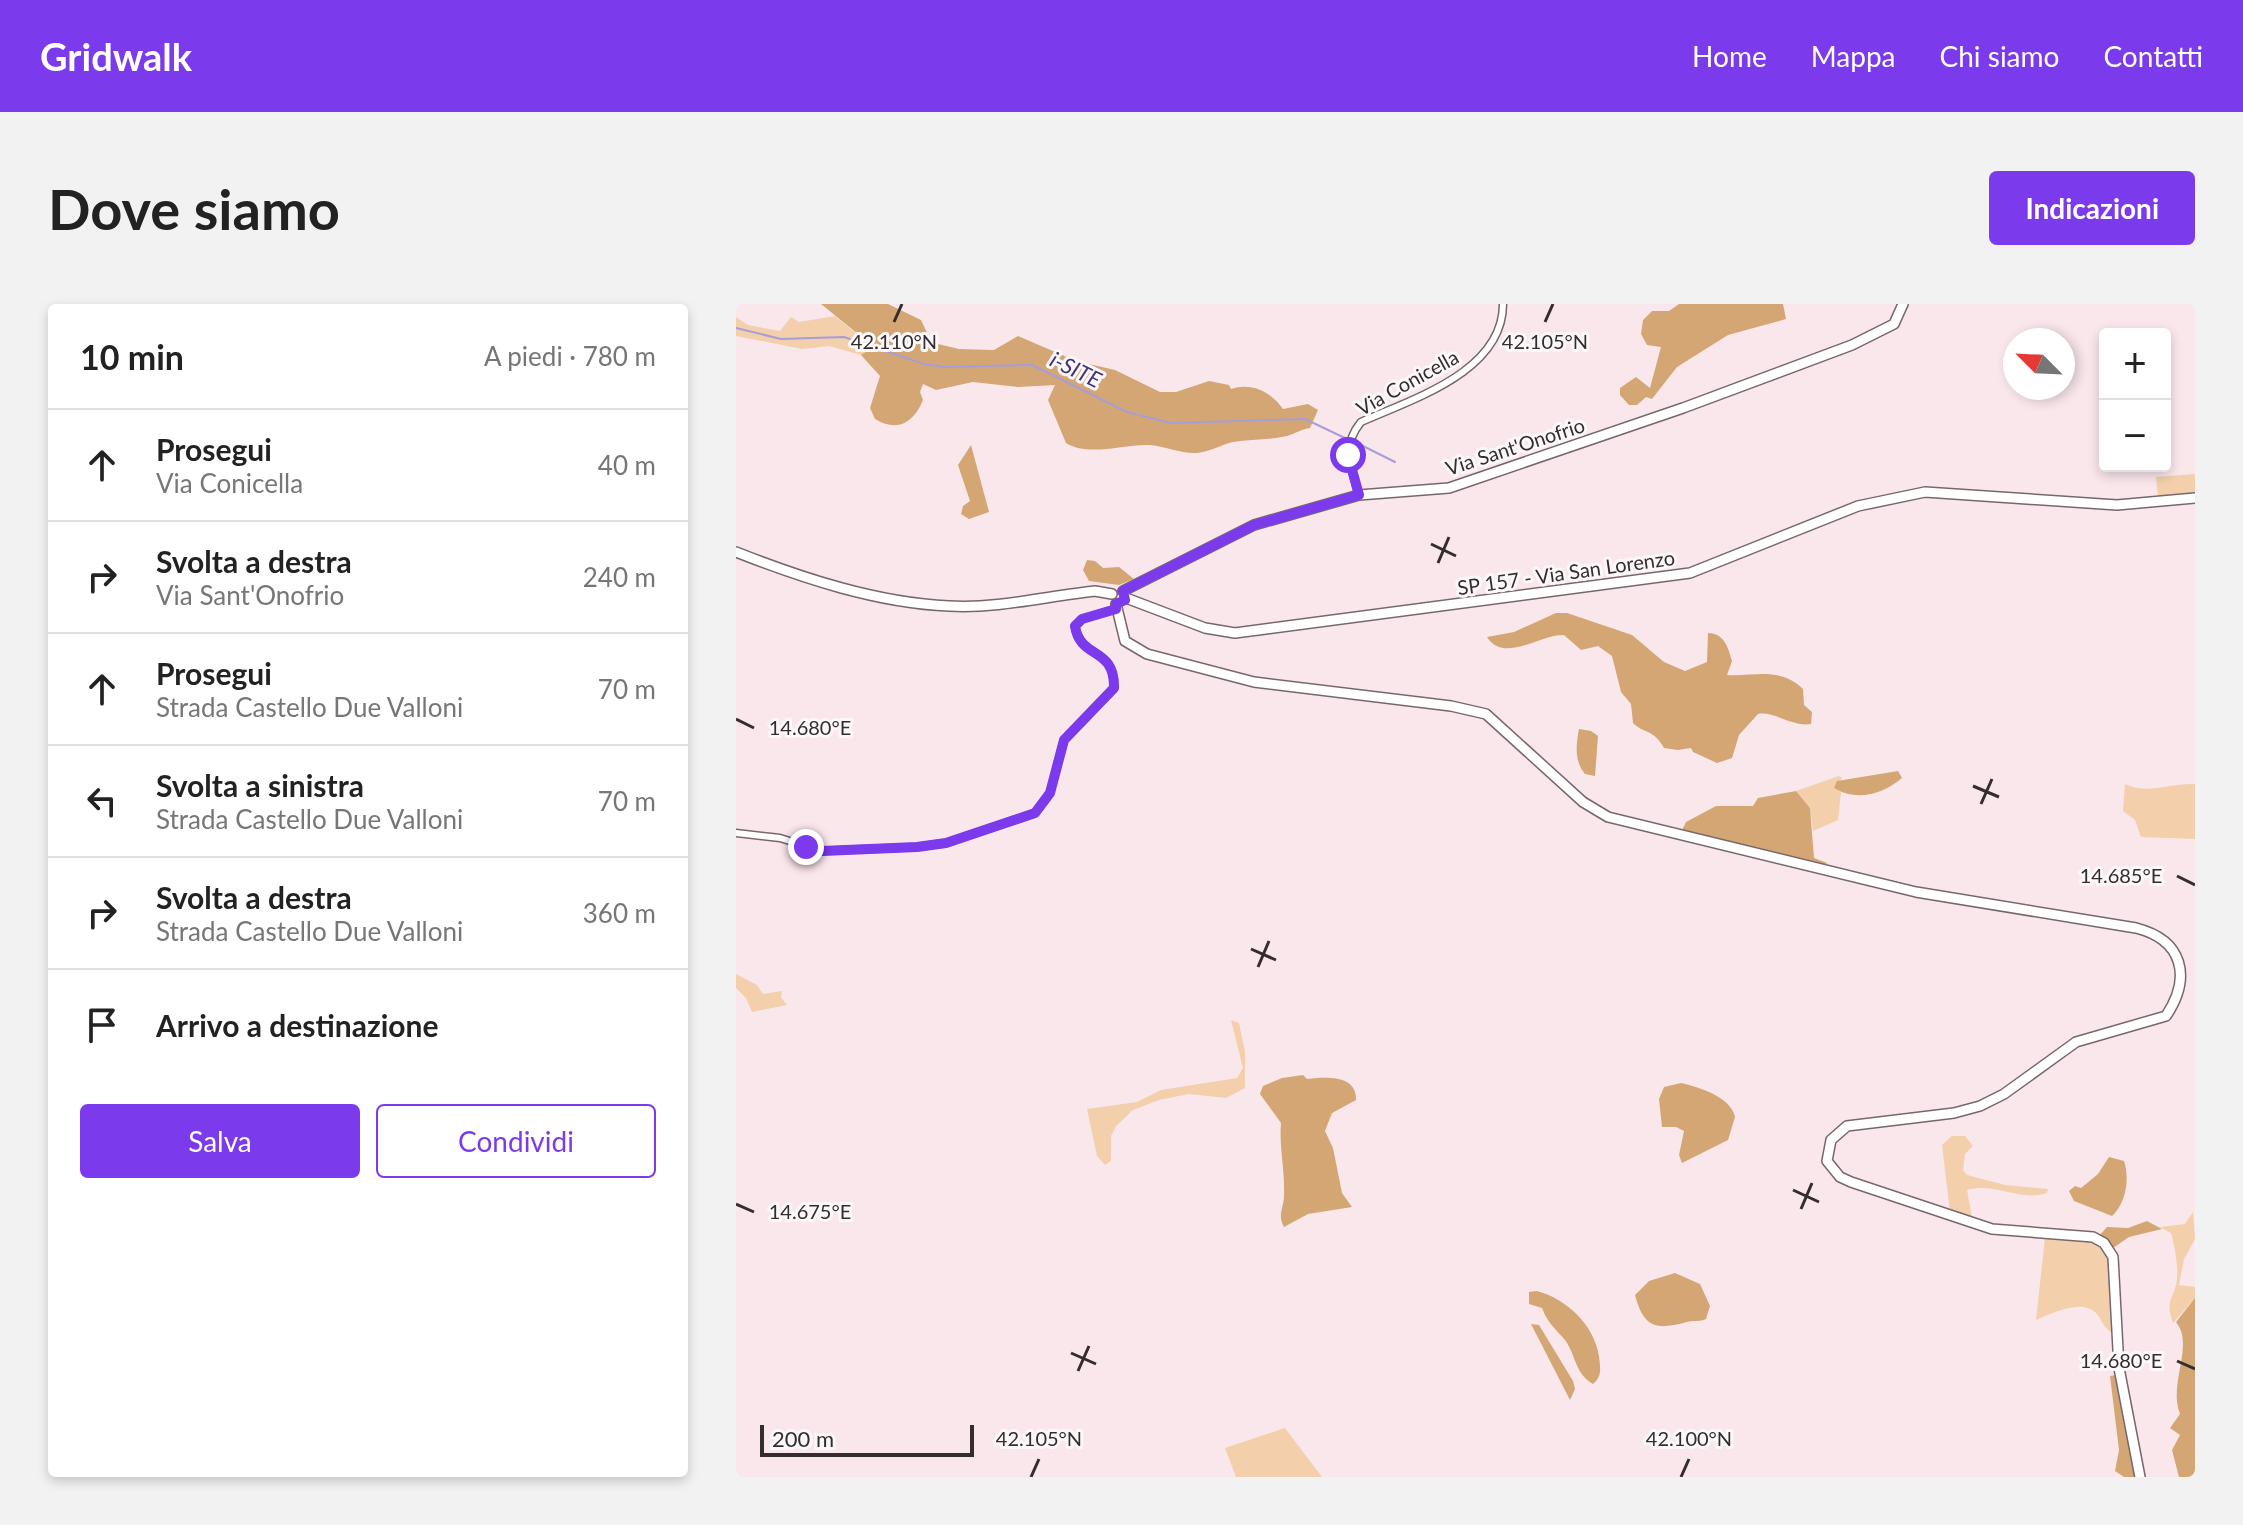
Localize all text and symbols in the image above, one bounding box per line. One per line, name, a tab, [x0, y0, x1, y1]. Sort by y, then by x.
text: Gridwalk	[40, 33, 192, 79]
text: Home	[1692, 39, 1767, 73]
text: Mappa	[1811, 39, 1896, 73]
text: Chi siamo	[1940, 39, 2059, 73]
text: Contatti	[2103, 39, 2203, 73]
button: Indicazioni	[1989, 171, 2195, 245]
text: Dove siamo	[48, 175, 340, 242]
north arrow	[2003, 328, 2075, 400]
map controls	[2099, 328, 2171, 472]
button: +	[2099, 328, 2171, 400]
text: 42.110°N	[851, 329, 937, 353]
text: 42.105°N	[1502, 329, 1588, 353]
text: 10 min	[80, 336, 184, 377]
text: A piedi · 780 m	[484, 340, 656, 372]
street label: Via Conicella	[1352, 344, 1462, 420]
water label: i-SITE	[1046, 345, 1106, 393]
button: −	[2099, 400, 2171, 472]
street label: Via Sant'Onofrio	[1442, 412, 1588, 480]
text: Prosegui	[156, 431, 272, 467]
route start	[1330, 437, 1366, 473]
icon: ahead	[80, 443, 124, 487]
text: 40 m	[598, 449, 656, 481]
text: Via Conicella	[156, 467, 303, 499]
text: Svolta a destra	[156, 543, 352, 579]
street label: SP 157 - Via San Lorenzo	[1456, 545, 1676, 599]
icon: right	[80, 555, 124, 599]
text: 240 m	[583, 561, 656, 593]
text: Via Sant'Onofrio	[156, 579, 344, 611]
text: Prosegui	[156, 655, 272, 691]
icon: ahead	[80, 667, 124, 711]
text: 70 m	[598, 673, 656, 705]
text: Strada Castello Due Valloni	[156, 691, 463, 723]
text: 14.680°E	[769, 715, 851, 739]
text: Svolta a sinistra	[156, 767, 364, 803]
icon: left	[80, 779, 124, 823]
text: 70 m	[598, 785, 656, 817]
text: Strada Castello Due Valloni	[156, 803, 463, 835]
route end	[788, 829, 824, 865]
text: 14.685°E	[2080, 863, 2162, 887]
text: Svolta a destra	[156, 879, 352, 915]
icon: right	[80, 891, 124, 935]
text: 360 m	[583, 897, 656, 929]
text: Strada Castello Due Valloni	[156, 915, 463, 947]
icon: arrive	[80, 1003, 124, 1047]
text: Arrivo a destinazione	[156, 1007, 438, 1043]
button: Salva	[80, 1104, 360, 1178]
button: Condividi	[376, 1104, 656, 1178]
text: 14.675°E	[769, 1199, 851, 1223]
text: 14.680°E	[2080, 1348, 2162, 1372]
scale bar	[760, 1421, 974, 1457]
text: 200 m	[772, 1425, 834, 1452]
text: 42.105°N	[996, 1426, 1082, 1450]
text: 42.100°N	[1646, 1426, 1732, 1450]

